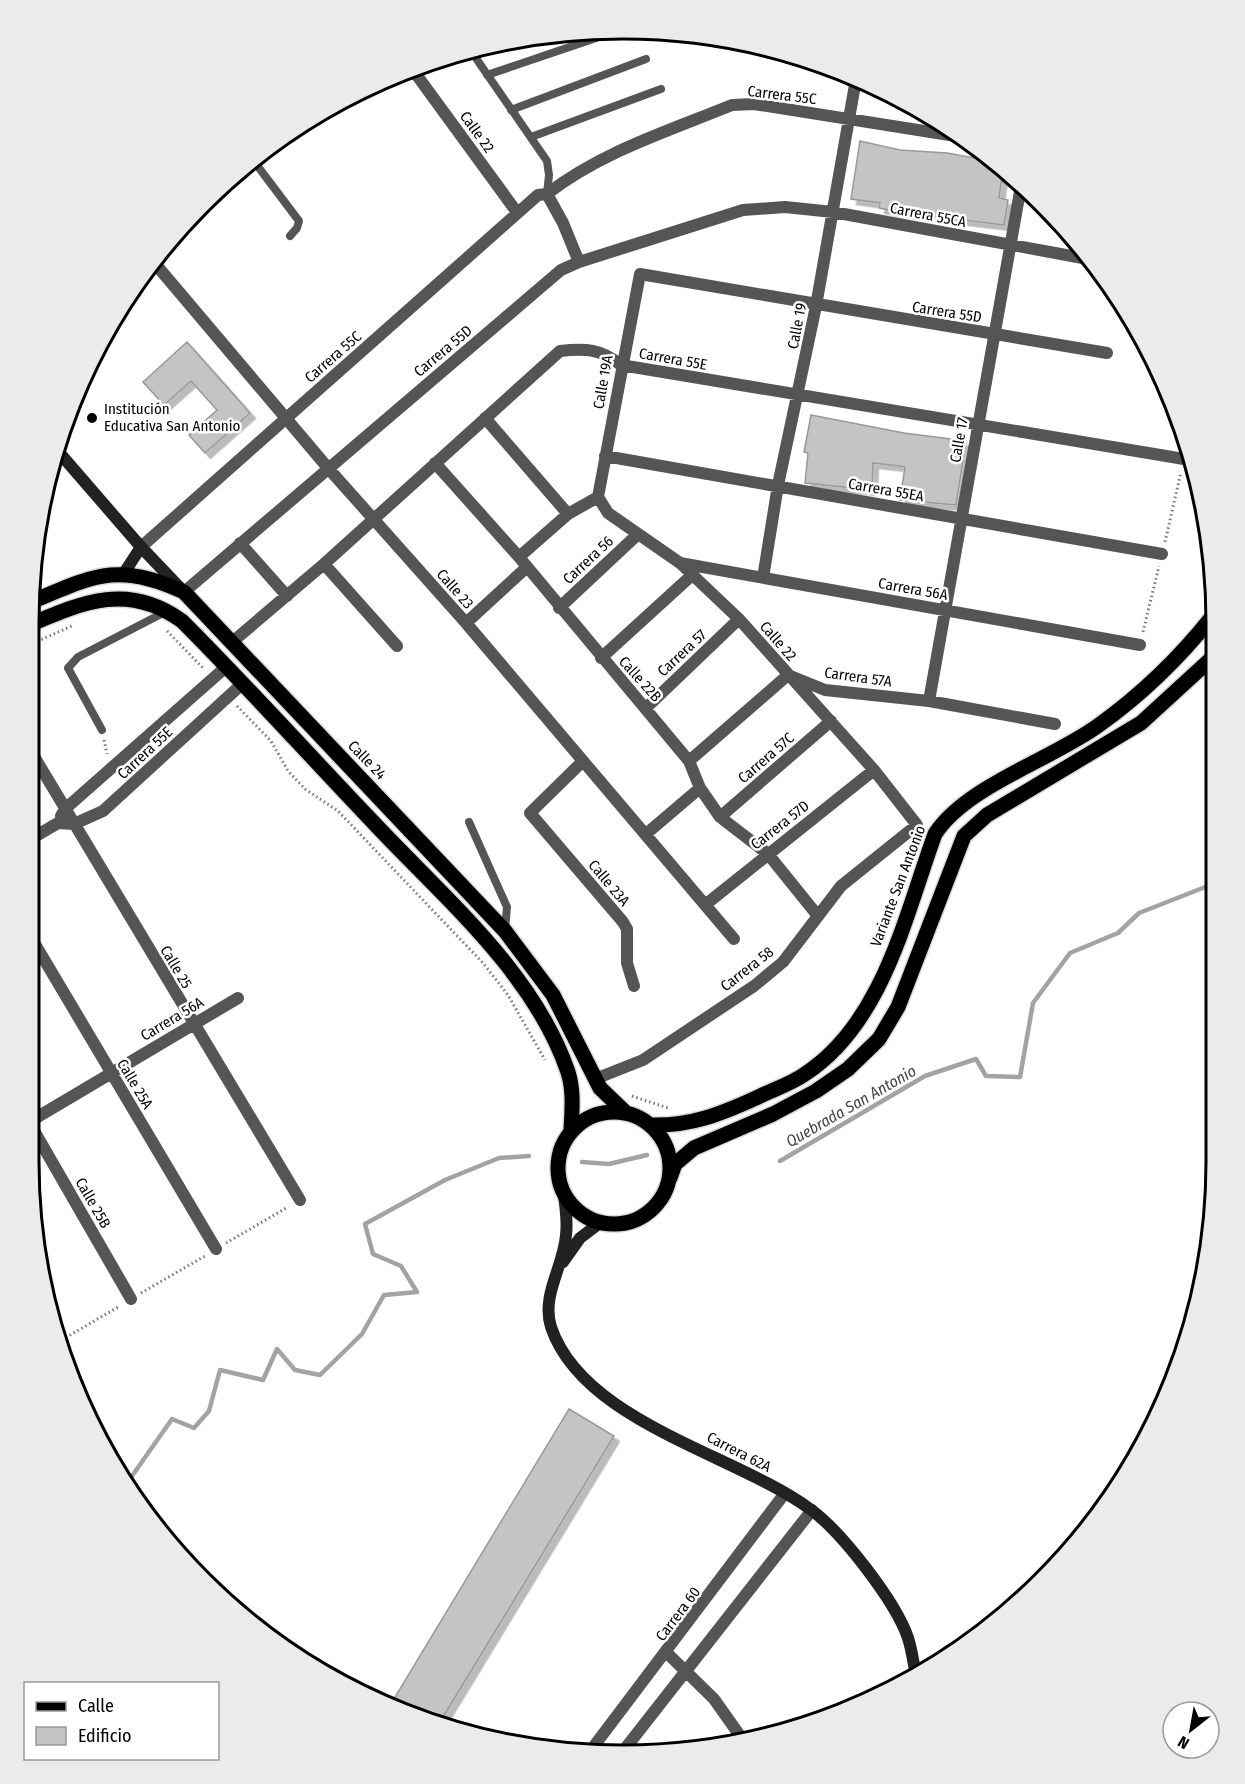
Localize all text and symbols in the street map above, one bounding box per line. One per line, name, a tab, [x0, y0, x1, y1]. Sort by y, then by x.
street label: Carrera 55C	[747, 82, 818, 108]
street label: Calle 22	[456, 108, 498, 156]
street label: Carrera 55CA	[888, 199, 968, 231]
street label: Carrera 55D	[911, 298, 983, 326]
street label: Calle 19	[784, 301, 810, 351]
street label: Carrera 55D	[410, 321, 476, 381]
street label: Carrera 55C	[301, 327, 365, 387]
street label: Carrera 55E	[638, 344, 708, 374]
street label: Calle 19A	[589, 354, 617, 410]
place label: Institución Educativa San Antonio	[104, 400, 241, 435]
marker: Institución Educativa San Antonio	[85, 411, 99, 425]
street label: Calle 17	[946, 416, 972, 464]
street label: Carrera 55EA	[847, 474, 925, 506]
street label: Carrera 56	[559, 532, 617, 588]
street label: Calle 23	[433, 565, 477, 613]
street label: Carrera 56A	[877, 574, 949, 604]
street label: Calle 22	[756, 617, 800, 665]
street label: Carrera 57	[654, 626, 710, 680]
street label: Calle 22B	[615, 653, 665, 705]
street label: Carrera 57A	[823, 663, 893, 691]
street label: Carrera 55E	[114, 723, 176, 783]
street label: Carrera 57C	[734, 729, 798, 787]
street label: Calle 24	[344, 737, 390, 783]
street label: Carrera 57D	[747, 797, 813, 853]
street label: Variante San Antonio	[867, 823, 929, 949]
street label: Calle 23A	[585, 856, 634, 910]
street label: Calle 25	[156, 942, 196, 992]
street label: Carrera 58	[717, 943, 777, 995]
street label: Carrera 56A	[137, 993, 207, 1045]
street label: Calle 25A	[113, 1056, 157, 1112]
water label: Quebrada San Antonio	[783, 1061, 919, 1151]
street label: Calle 25B	[71, 1175, 115, 1231]
street label: Carrera 62A	[704, 1428, 774, 1476]
street label: Carrera 60	[652, 1583, 704, 1645]
legend	[24, 1682, 219, 1760]
text: Calle	[78, 1695, 114, 1717]
north arrow	[1161, 1700, 1221, 1760]
text: Edificio	[78, 1725, 131, 1747]
text: N	[1175, 1732, 1193, 1753]

